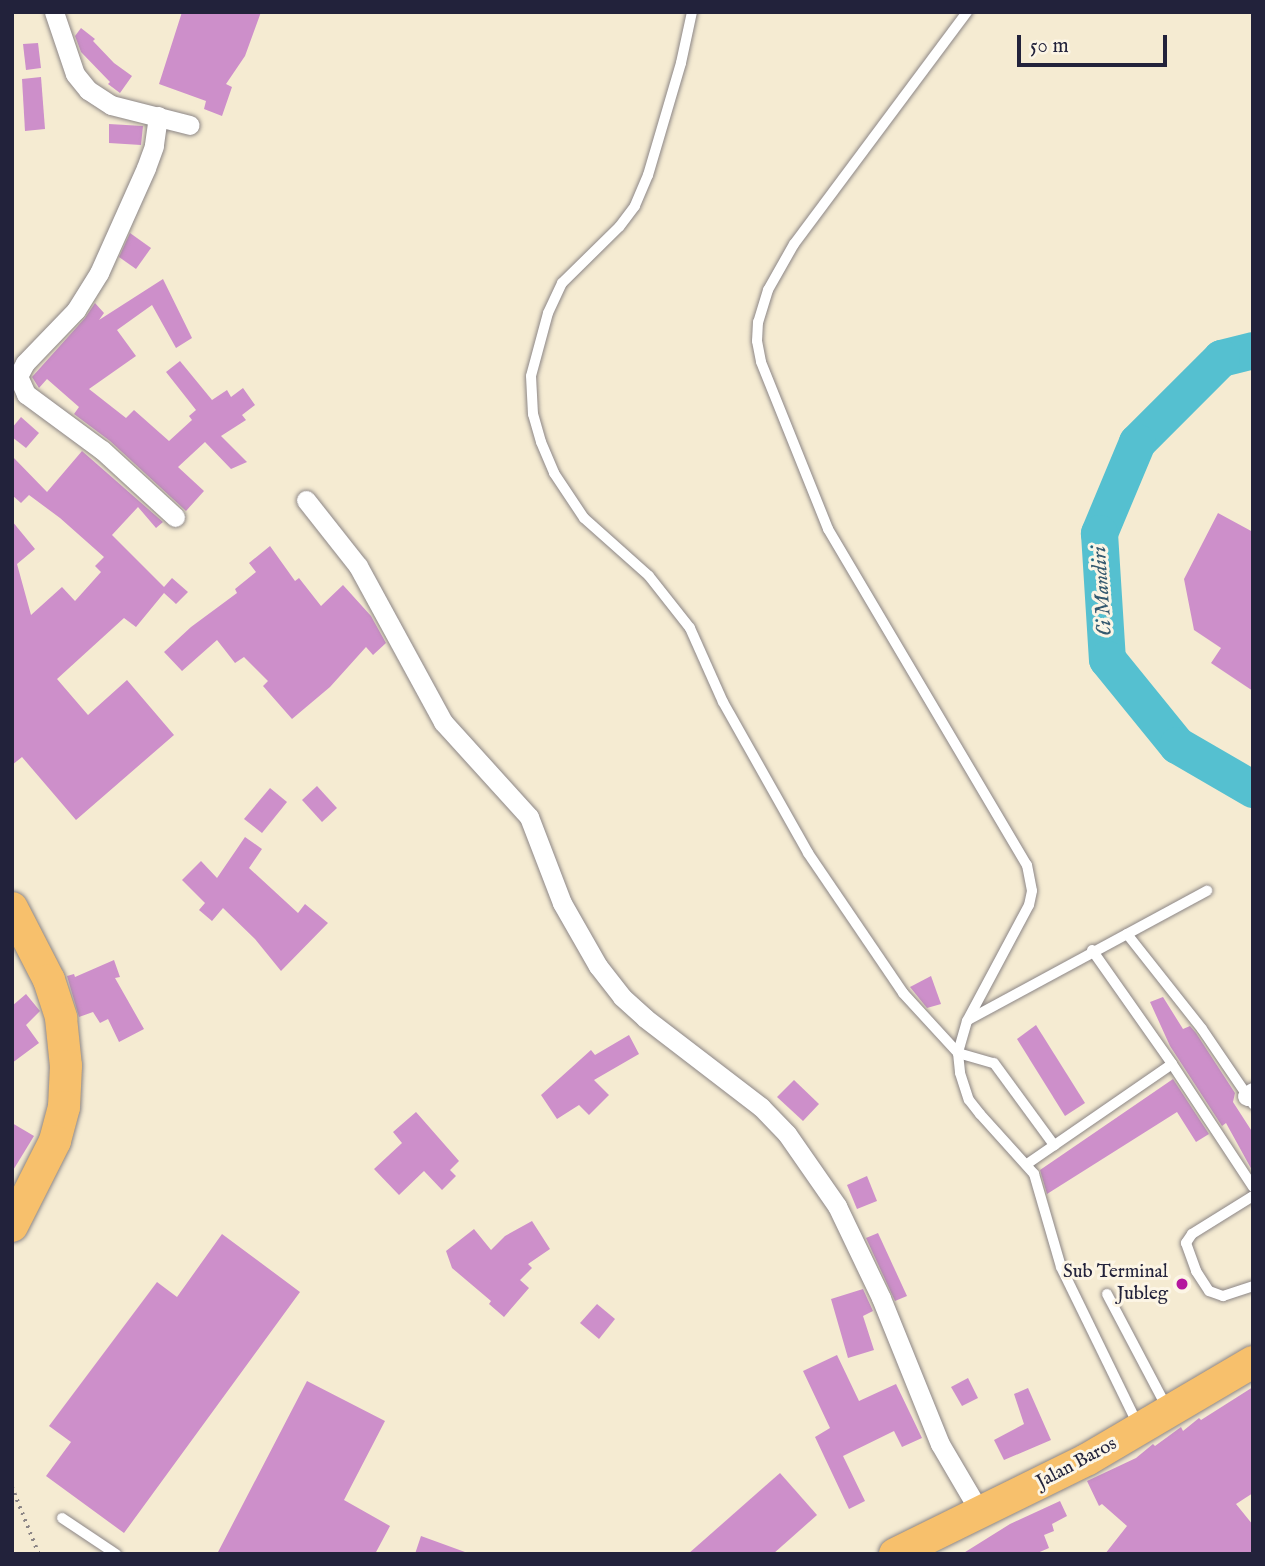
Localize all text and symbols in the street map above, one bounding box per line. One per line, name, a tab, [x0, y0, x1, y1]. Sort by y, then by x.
scale bar	[1020, 21, 1170, 65]
text: 50 m	[1030, 33, 1069, 60]
water label: Ci Mandiri	[1087, 545, 1119, 637]
place label: Sub Terminal Jubleg	[1063, 1262, 1168, 1306]
marker: Sub Terminal Jubleg	[1174, 1276, 1190, 1292]
street label: Jalan Baros	[1033, 1433, 1121, 1495]

